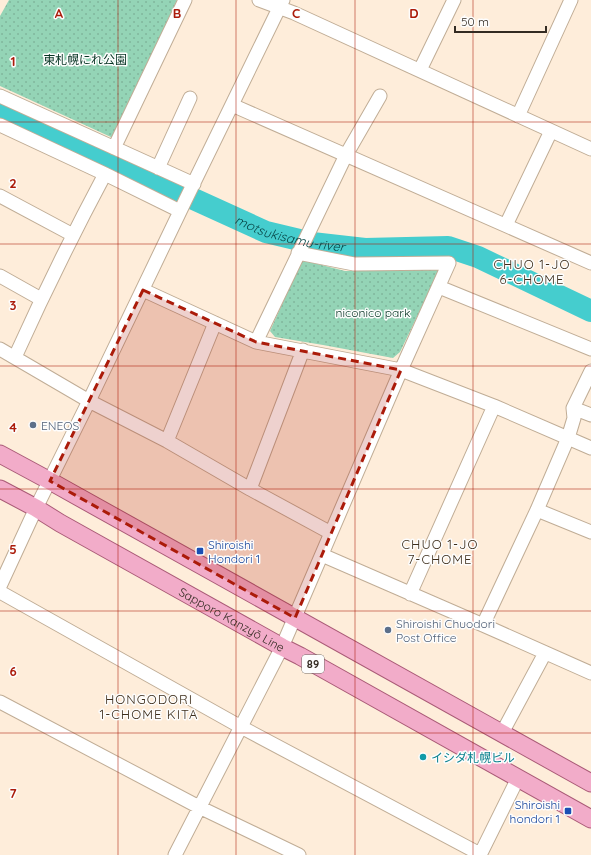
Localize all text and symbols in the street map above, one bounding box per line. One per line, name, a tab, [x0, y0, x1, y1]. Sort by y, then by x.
text: A	[55, 5, 64, 21]
text: B	[173, 5, 181, 21]
text: C	[292, 5, 300, 21]
text: D	[409, 5, 419, 21]
scale bar	[455, 8, 546, 34]
text: 50 m	[461, 14, 489, 29]
park label: 東札幌にれ公園	[43, 52, 127, 67]
text: 1	[10, 53, 16, 69]
text: 2	[9, 175, 17, 191]
water label: motsukisamu-river	[233, 211, 348, 255]
district label: CHUO 1-JO 6-CHOME	[494, 256, 570, 287]
text: 3	[10, 297, 17, 313]
park label: niconico park	[336, 305, 410, 320]
place label: ENEOS	[41, 418, 80, 433]
text: 4	[9, 419, 17, 435]
marker: ENEOS	[28, 420, 38, 430]
district label: CHUO 1-JO 7-CHOME	[402, 536, 478, 567]
place label: Shiroishi Hondori 1	[208, 537, 260, 566]
text: 5	[9, 541, 17, 557]
marker: Shiroishi Hondori 1	[195, 546, 205, 556]
street label: Sapporo Kanzyō Line	[176, 584, 288, 655]
place label: Shiroishi Chuodori Post Office	[396, 616, 495, 645]
marker: Shiroishi Chuodori Post Office	[383, 625, 393, 635]
road number: 89	[302, 655, 324, 673]
text: 6	[9, 663, 17, 679]
district label: HONGODORI 1-CHOME KITA	[99, 691, 199, 722]
place label: イシダ札幌ビル	[431, 750, 515, 765]
marker: イシダ札幌ビル	[418, 752, 428, 762]
text: 7	[9, 785, 17, 801]
place label: Shiroishi hondori 1	[510, 797, 560, 826]
marker: Shiroishi hondori 1	[563, 806, 573, 816]

